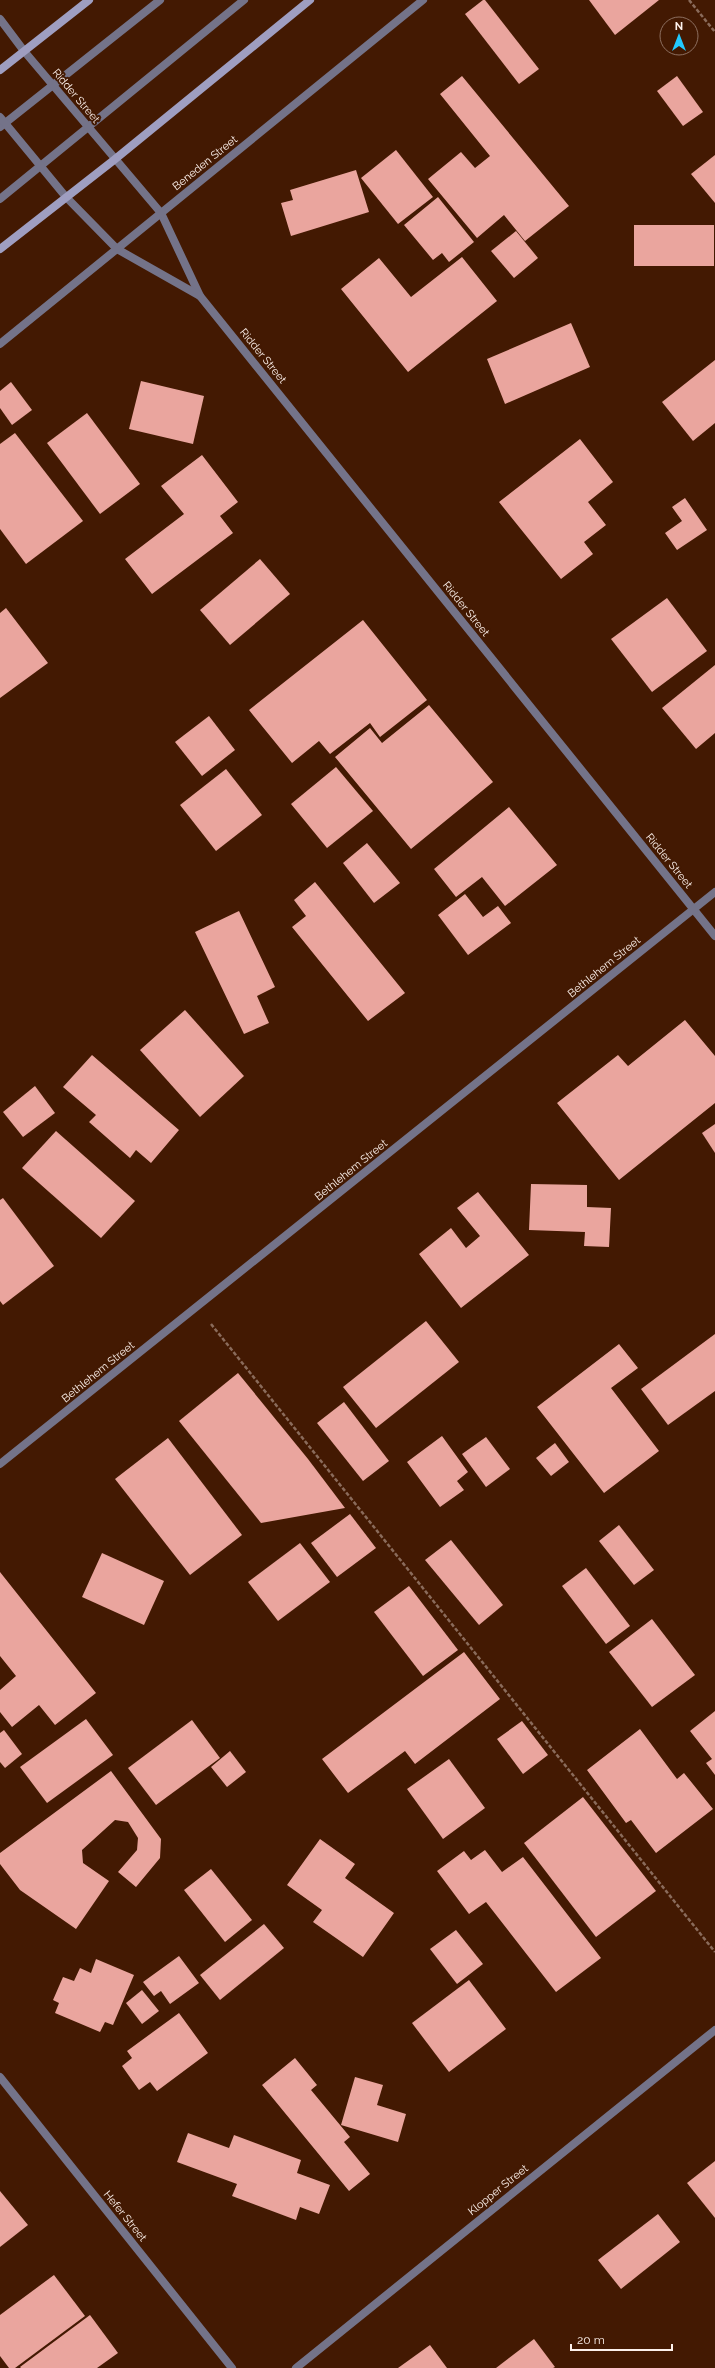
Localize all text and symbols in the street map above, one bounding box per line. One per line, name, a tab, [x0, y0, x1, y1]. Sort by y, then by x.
north arrow	[659, 16, 699, 56]
text: N	[675, 20, 683, 33]
street label: Ridder Street	[50, 66, 103, 126]
street label: Beneden Street	[170, 133, 240, 193]
street label: Ridder Street	[237, 326, 289, 386]
street label: Ridder Street	[440, 579, 492, 639]
street label: Ridder Street	[643, 831, 695, 891]
street label: Bethlehem Street	[565, 934, 643, 1000]
street label: Bethlehem Street	[312, 1137, 390, 1203]
street label: Bethlehem Street	[59, 1339, 137, 1405]
street label: Klopper Street	[465, 2162, 531, 2218]
street label: Hefer Street	[101, 2188, 150, 2244]
scale bar	[571, 2326, 672, 2352]
text: 20 m	[577, 2333, 605, 2347]

